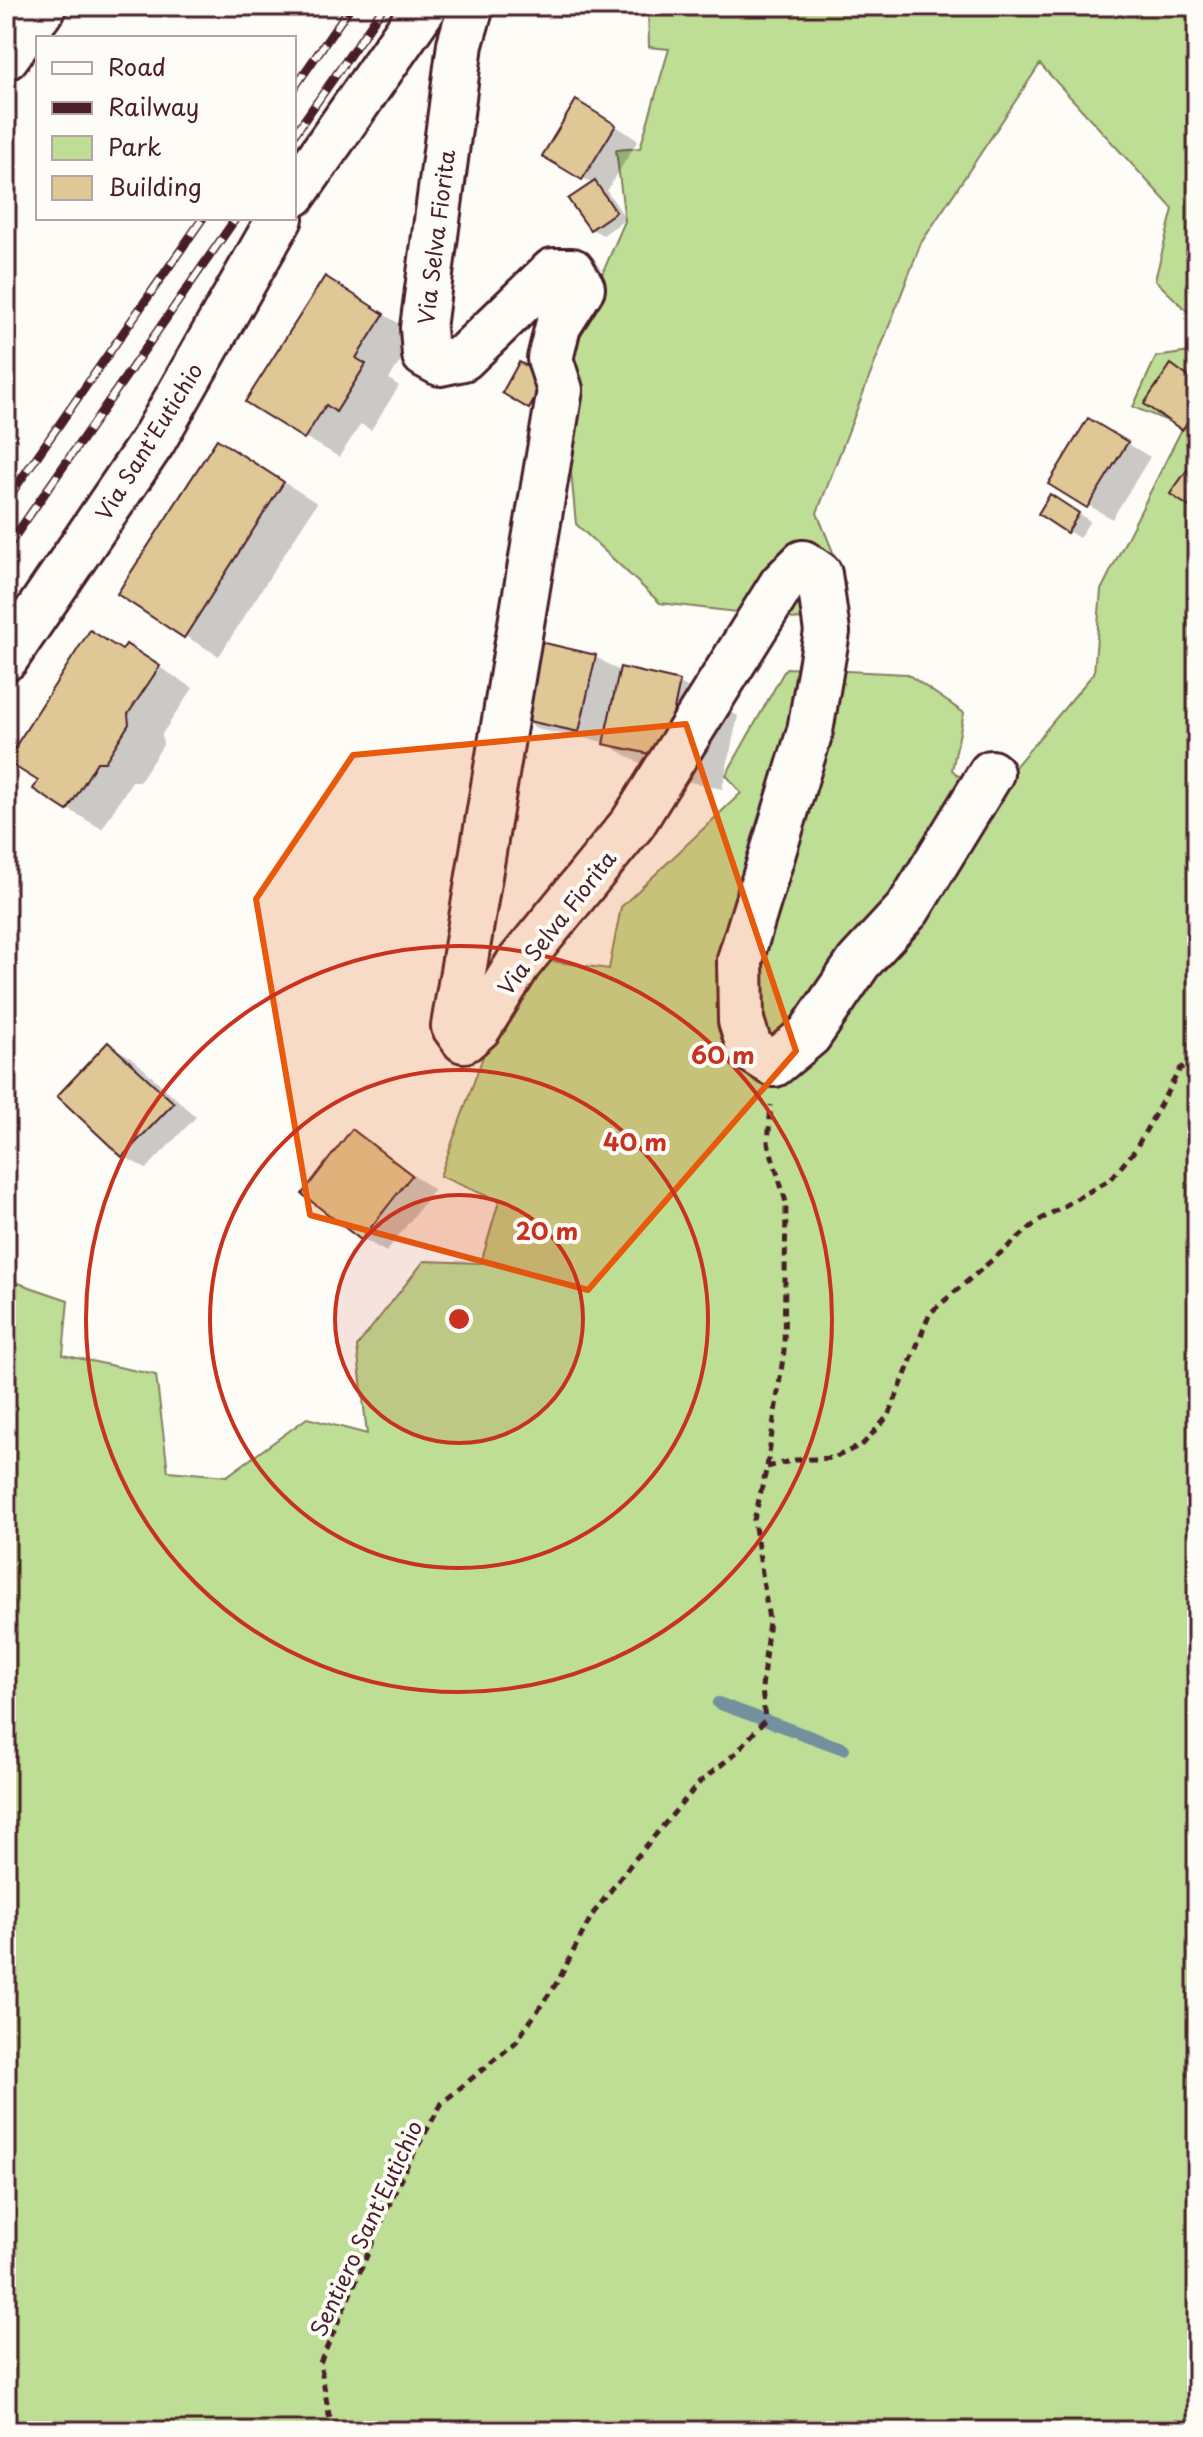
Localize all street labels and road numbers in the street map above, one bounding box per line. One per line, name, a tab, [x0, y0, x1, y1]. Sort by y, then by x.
street label: Via Selva Fiorita	[408, 147, 462, 326]
street label: Via Sant'Eutichio	[86, 356, 210, 526]
street label: Via Selva Fiorita	[489, 842, 624, 1001]
street label: Sentiero Sant'Eutichio	[300, 2115, 430, 2341]

